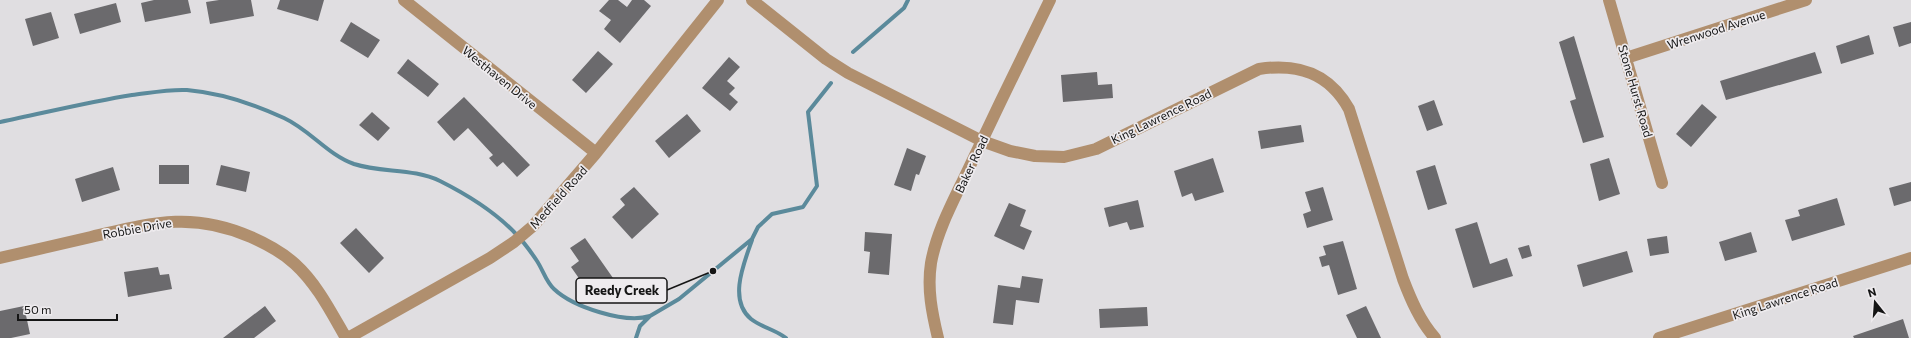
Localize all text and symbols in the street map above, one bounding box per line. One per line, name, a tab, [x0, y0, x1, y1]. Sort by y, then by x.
street label: Wrenwood Avenue	[1665, 7, 1767, 51]
street label: Westhaven Drive	[460, 43, 540, 111]
street label: Stone Hurst Road	[1616, 43, 1656, 139]
street label: King Lawrence Road	[1109, 86, 1213, 146]
street label: Baker Road	[952, 133, 990, 195]
street label: Medfield Road	[526, 163, 590, 231]
street label: Robbie Drive	[101, 215, 173, 241]
street label: King Lawrence Road	[1731, 274, 1839, 322]
callout: Reedy Creek	[576, 278, 667, 303]
text: Reedy Creek	[585, 282, 660, 298]
north arrow	[1855, 282, 1895, 322]
text: N	[1866, 285, 1878, 299]
scale bar	[18, 296, 117, 322]
text: 50 m	[24, 302, 52, 316]

